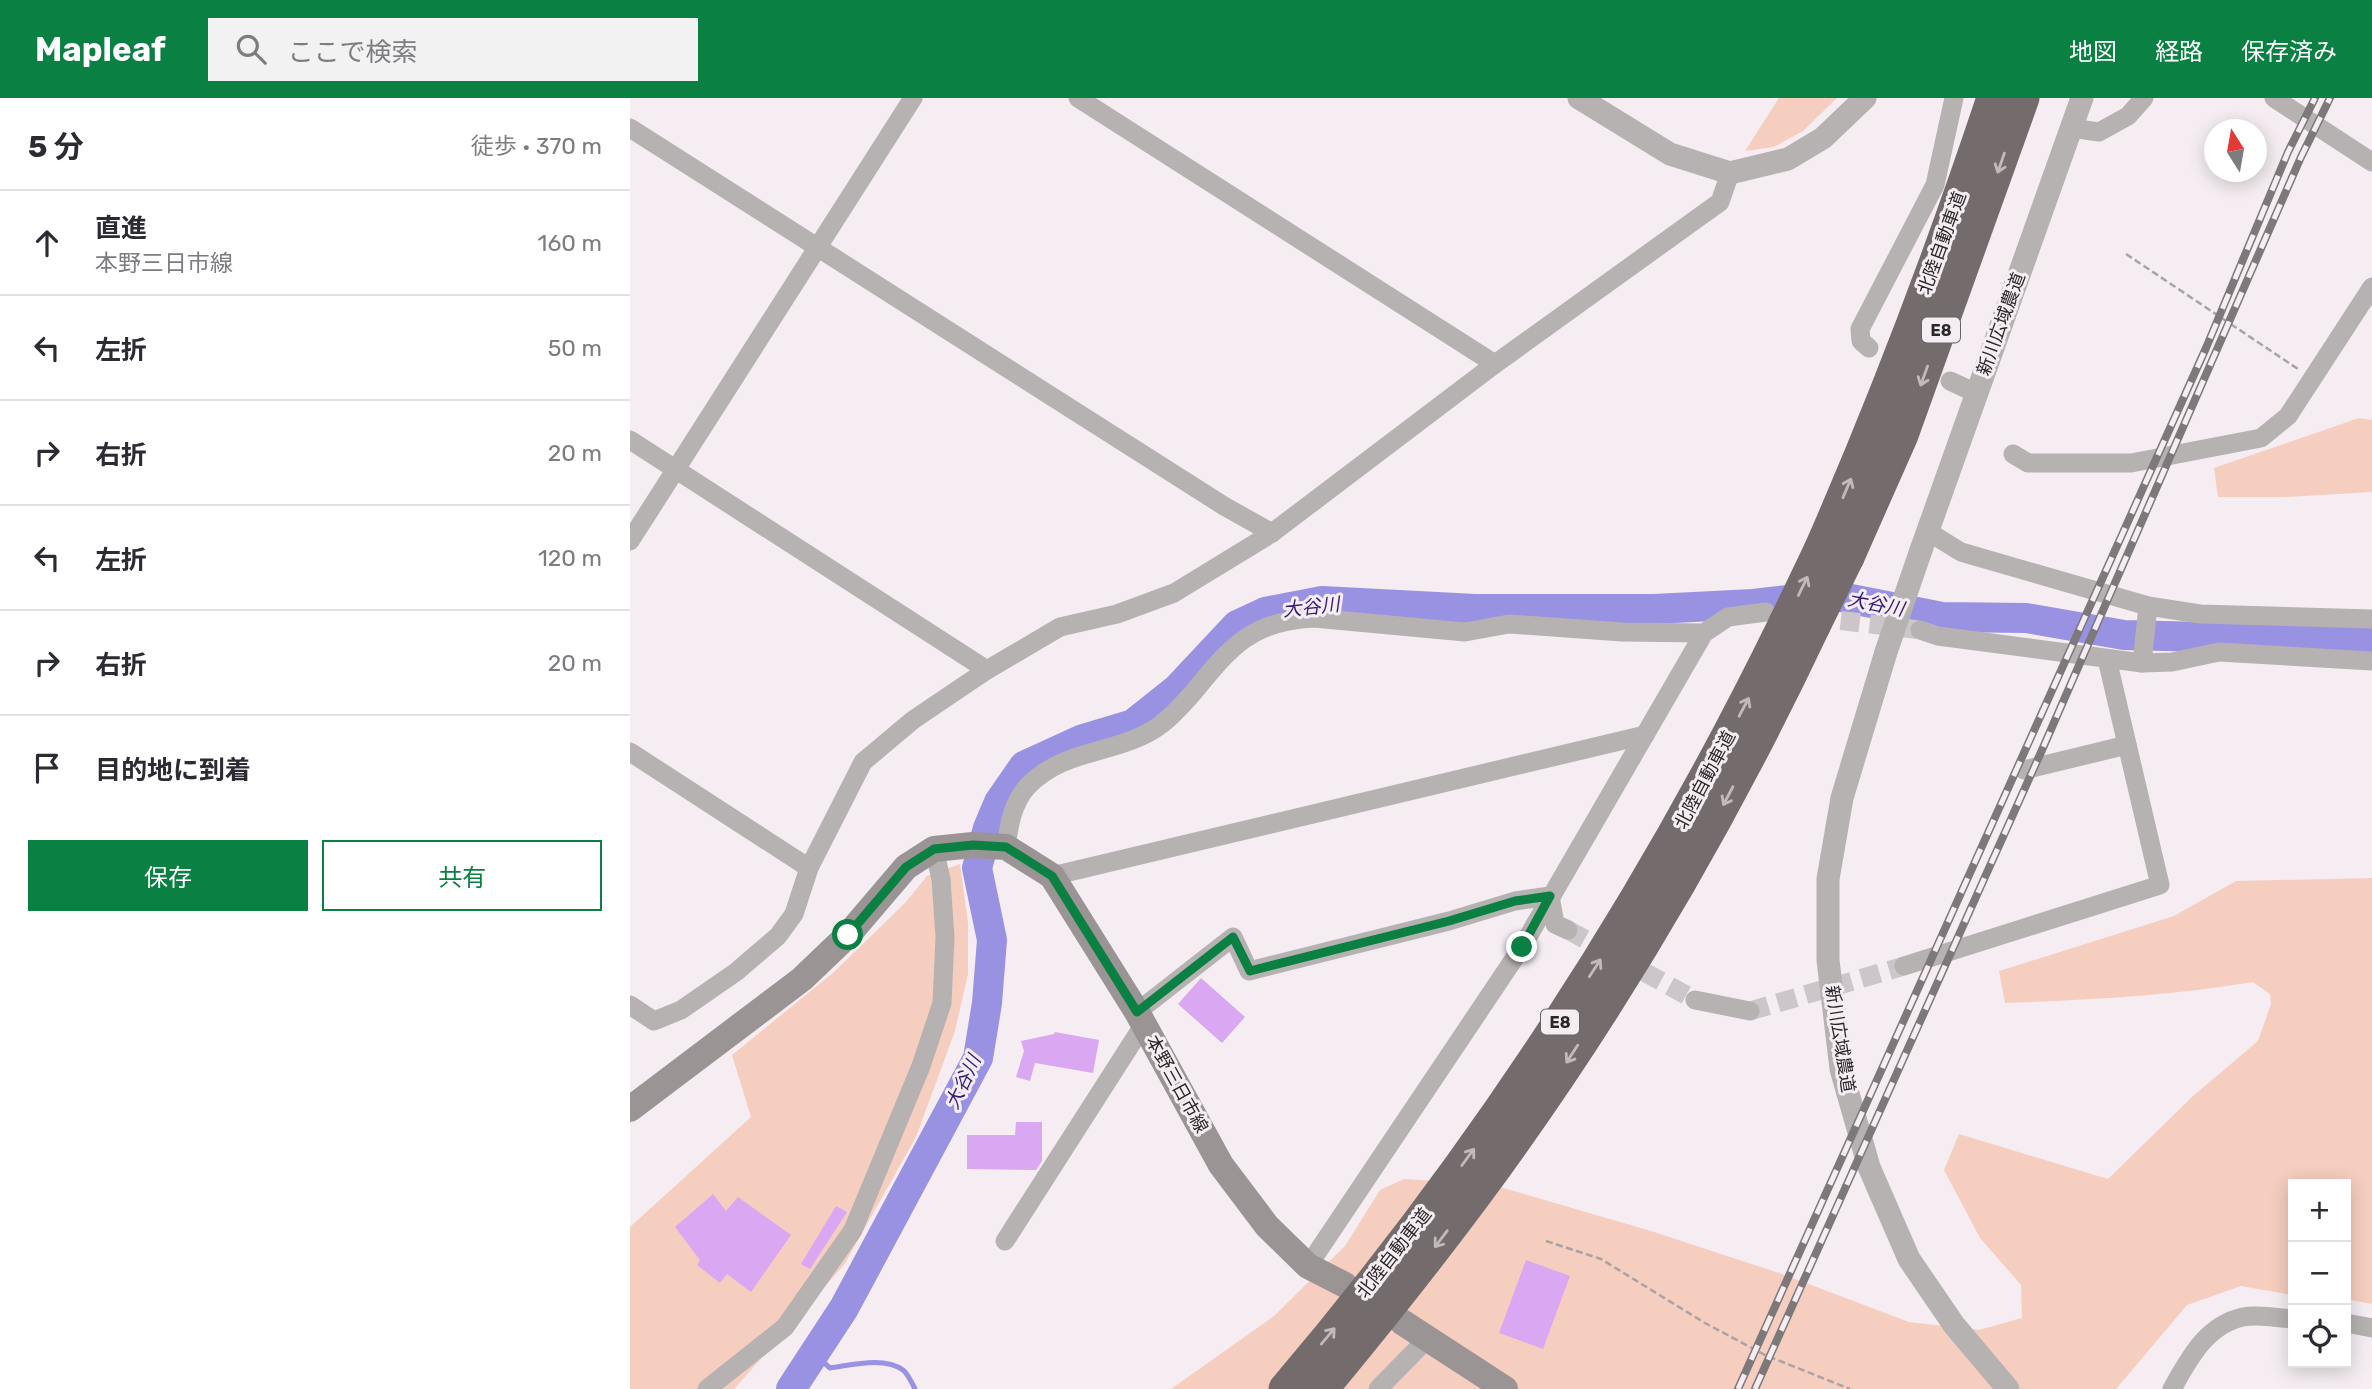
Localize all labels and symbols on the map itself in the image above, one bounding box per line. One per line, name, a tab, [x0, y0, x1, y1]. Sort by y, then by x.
north arrow	[2204, 119, 2267, 182]
one-way arrow	[1994, 151, 2007, 173]
street label: 北陸自動車道	[1913, 188, 1971, 298]
street label: 新川広域農道	[1972, 269, 2030, 379]
road number: E8	[1922, 318, 1960, 342]
one-way arrow	[1916, 365, 1929, 387]
one-way arrow	[1842, 478, 1855, 499]
one-way arrow	[1797, 576, 1810, 598]
water label: 大谷川	[1846, 587, 1908, 621]
water label: 大谷川	[1281, 592, 1343, 621]
one-way arrow	[1737, 697, 1751, 717]
street label: 北陸自動車道	[1670, 727, 1740, 833]
one-way arrow	[1721, 785, 1734, 806]
route start	[832, 919, 863, 950]
route end	[1506, 931, 1537, 962]
one-way arrow	[1587, 959, 1602, 978]
street label: 新川広域農道	[1821, 984, 1859, 1094]
road number: E8	[1541, 1010, 1579, 1034]
street label: 本野三日市線	[1141, 1031, 1213, 1137]
one-way arrow	[1565, 1043, 1579, 1063]
water label: 大谷川	[941, 1050, 986, 1113]
one-way arrow	[1460, 1148, 1475, 1167]
street label: 北陸自動車道	[1352, 1204, 1436, 1302]
one-way arrow	[1434, 1230, 1449, 1248]
one-way arrow	[1321, 1328, 1336, 1346]

